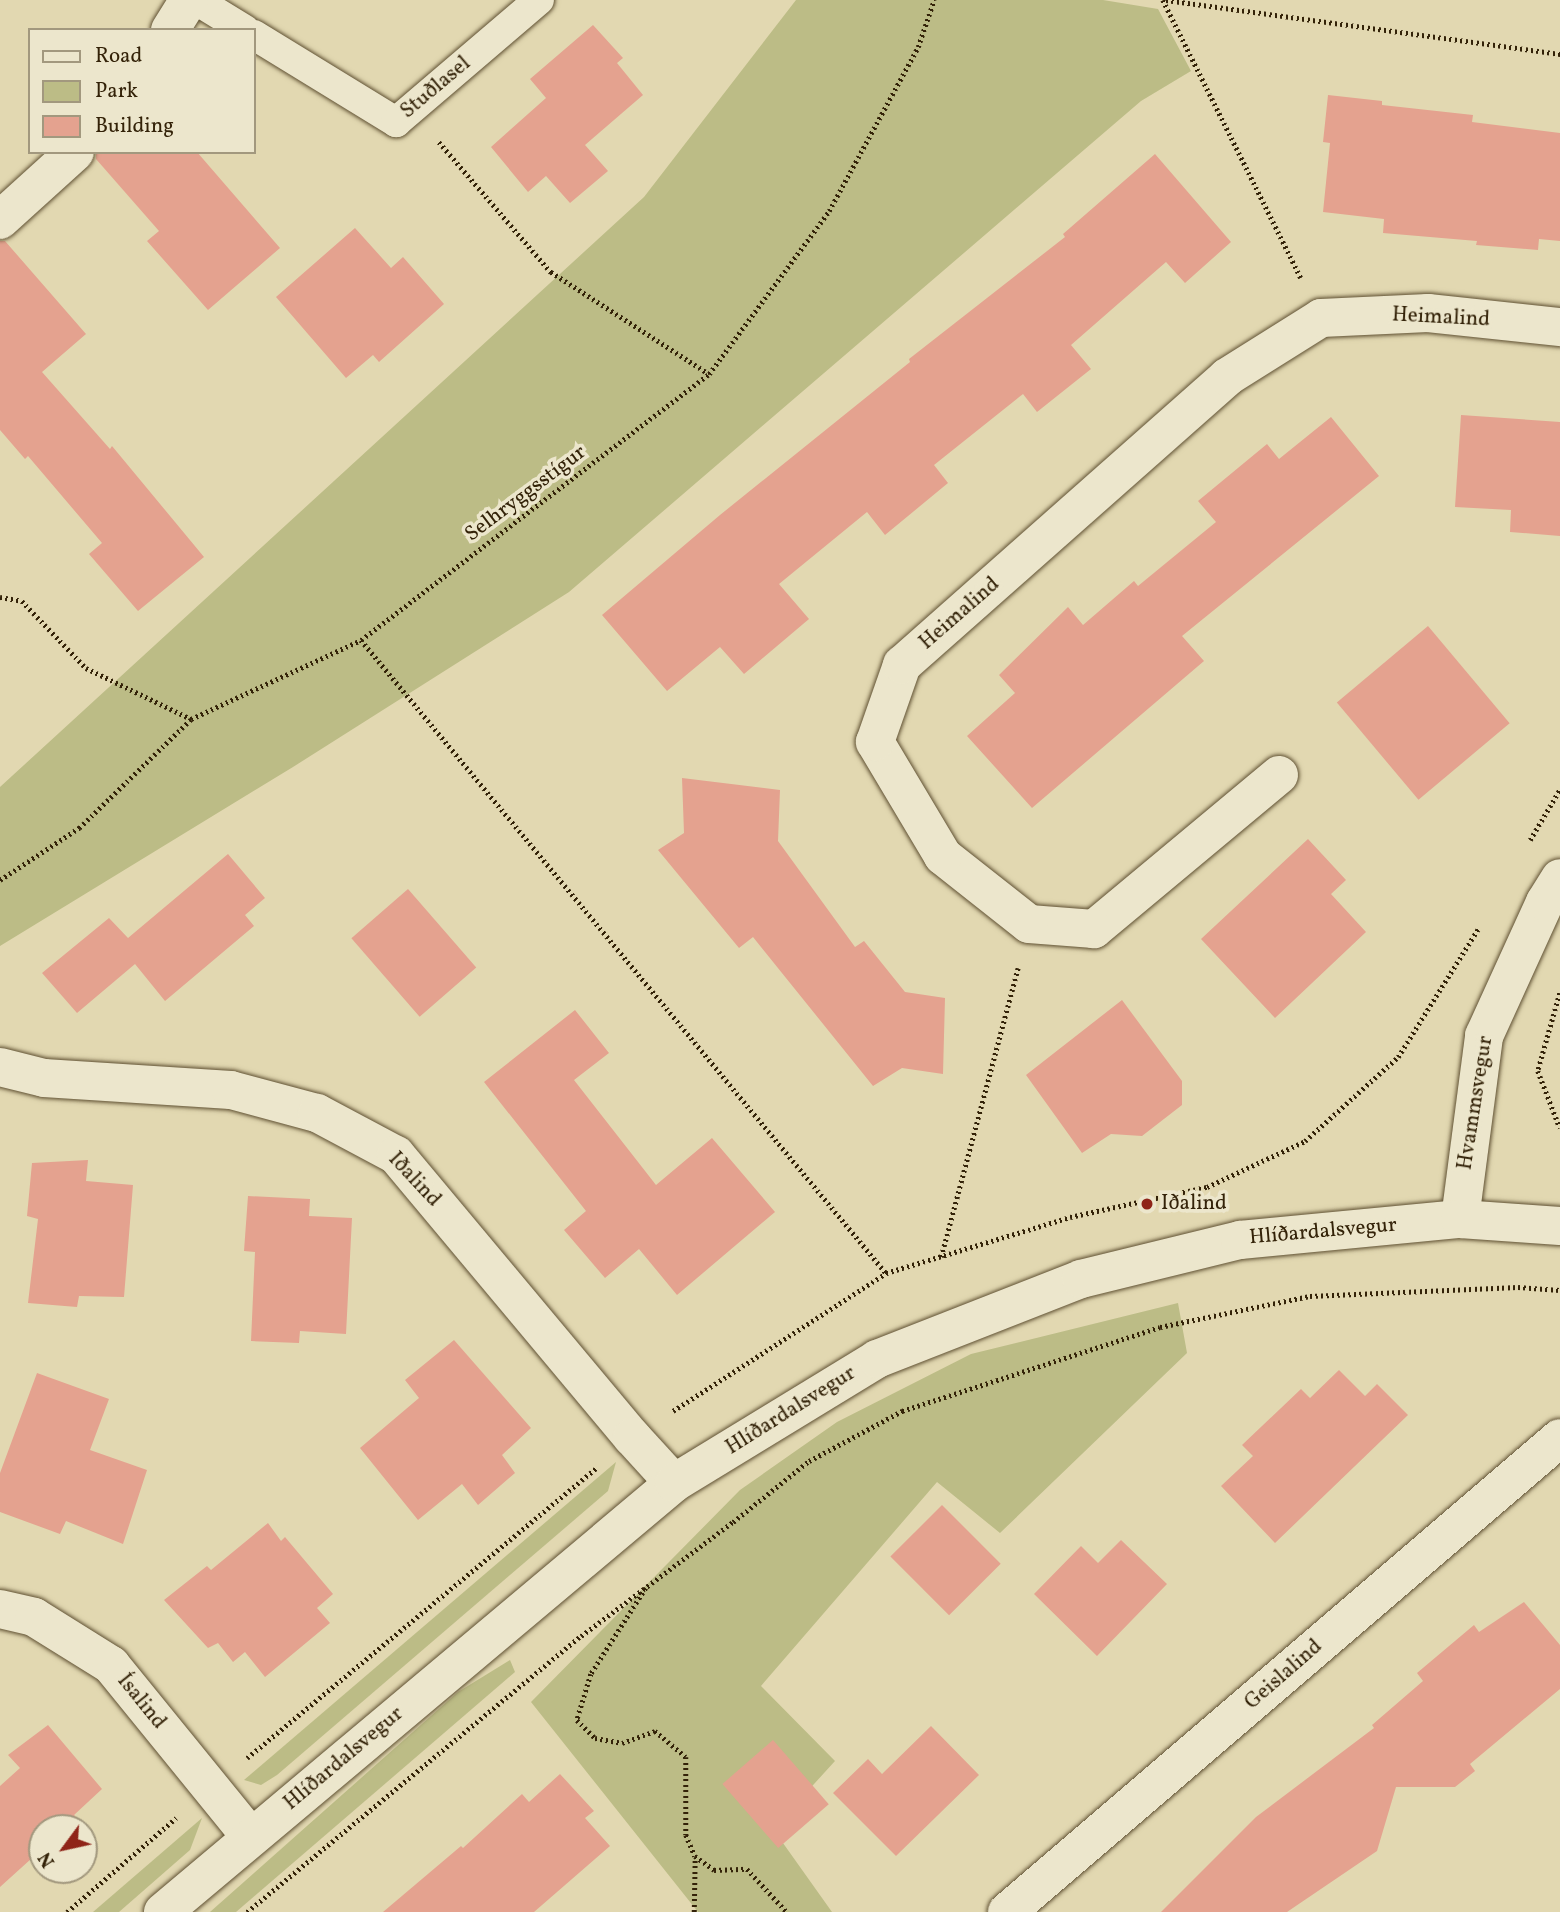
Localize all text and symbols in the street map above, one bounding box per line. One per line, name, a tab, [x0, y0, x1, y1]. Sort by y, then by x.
legend	[28, 28, 256, 154]
text: Road	[95, 42, 142, 71]
street label: Stuðlasel	[396, 51, 476, 125]
text: Park	[95, 77, 138, 106]
text: Building	[95, 112, 174, 141]
street label: Heimalind	[1391, 303, 1491, 333]
street label: Selhryggsstígur	[461, 440, 591, 548]
street label: Heimalind	[915, 572, 1005, 656]
street label: Hvammsvegur	[1453, 1034, 1499, 1172]
street label: Iðalind	[382, 1147, 446, 1213]
place label: Iðalind	[1161, 1191, 1227, 1217]
marker: Iðalind	[1139, 1196, 1155, 1212]
street label: Hlíðardalsvegur	[1248, 1213, 1398, 1251]
street label: Hlíðardalsvegur	[722, 1361, 860, 1461]
street label: Geislalind	[1240, 1635, 1328, 1715]
street label: Ísalind	[111, 1669, 171, 1735]
street label: Hlíðardalsvegur	[279, 1702, 409, 1816]
north arrow	[28, 1814, 98, 1884]
text: N	[32, 1846, 62, 1872]

